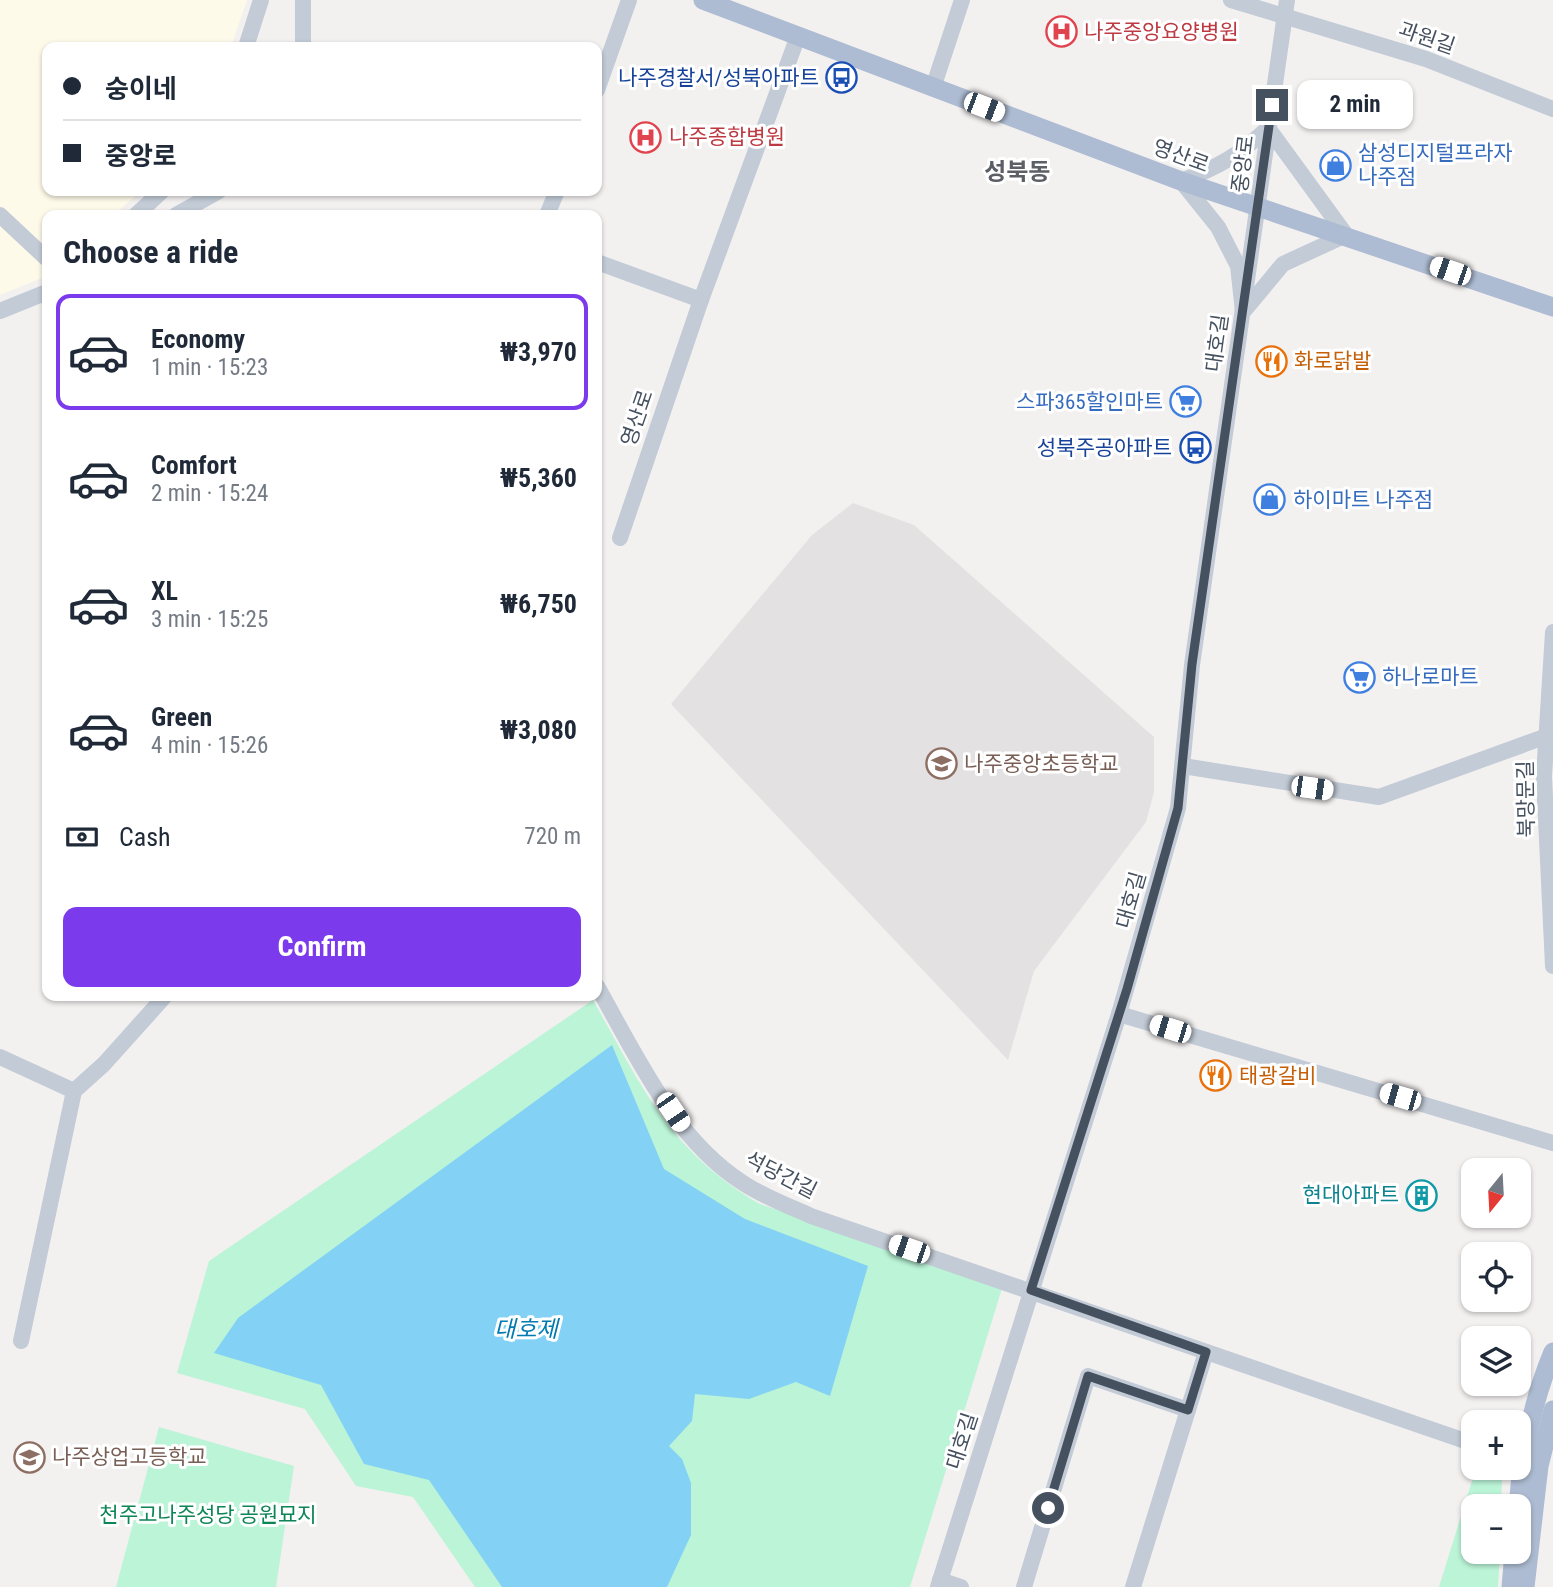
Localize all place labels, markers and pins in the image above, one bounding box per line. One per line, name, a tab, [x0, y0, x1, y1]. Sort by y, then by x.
hospital icon: 나주중앙요양병원	[1044, 15, 1078, 49]
place label: 나주중앙요양병원	[1084, 20, 1239, 44]
bus stop icon: 나주경찰서/성북아파트	[825, 61, 859, 95]
place label: 나주경찰서/성북아파트	[618, 66, 819, 90]
hospital icon: 나주종합병원	[629, 120, 663, 154]
place label: 나주종합병원	[669, 125, 785, 149]
place label: 삼성디지털프라자 나주점	[1358, 141, 1513, 189]
shop icon: 삼성디지털프라자 나주점	[1318, 148, 1352, 182]
restaurant icon: 화로닭발	[1254, 344, 1288, 378]
place label: 화로닭발	[1294, 349, 1371, 373]
supermarket icon: 스파365할인마트	[1169, 385, 1203, 419]
place label: 스파365할인마트	[1016, 390, 1163, 414]
bus stop icon: 성북주공아파트	[1178, 431, 1212, 465]
place label: 성북주공아파트	[1037, 436, 1172, 460]
shop icon: 하이마트 나주점	[1253, 483, 1287, 517]
place label: 하이마트 나주점	[1293, 488, 1433, 512]
supermarket icon: 하나로마트	[1342, 660, 1376, 694]
place label: 하나로마트	[1382, 665, 1479, 689]
school or university icon: 나주중앙초등학교	[924, 747, 958, 781]
place label: 나주중앙초등학교	[964, 752, 1119, 776]
restaurant icon: 태광갈비	[1199, 1059, 1233, 1093]
place label: 태광갈비	[1239, 1064, 1316, 1088]
building icon: 현대아파트	[1405, 1178, 1439, 1212]
place label: 현대아파트	[1302, 1183, 1399, 1207]
school or university icon: 나주상업고등학교	[12, 1440, 46, 1474]
place label: 나주상업고등학교	[52, 1445, 207, 1469]

